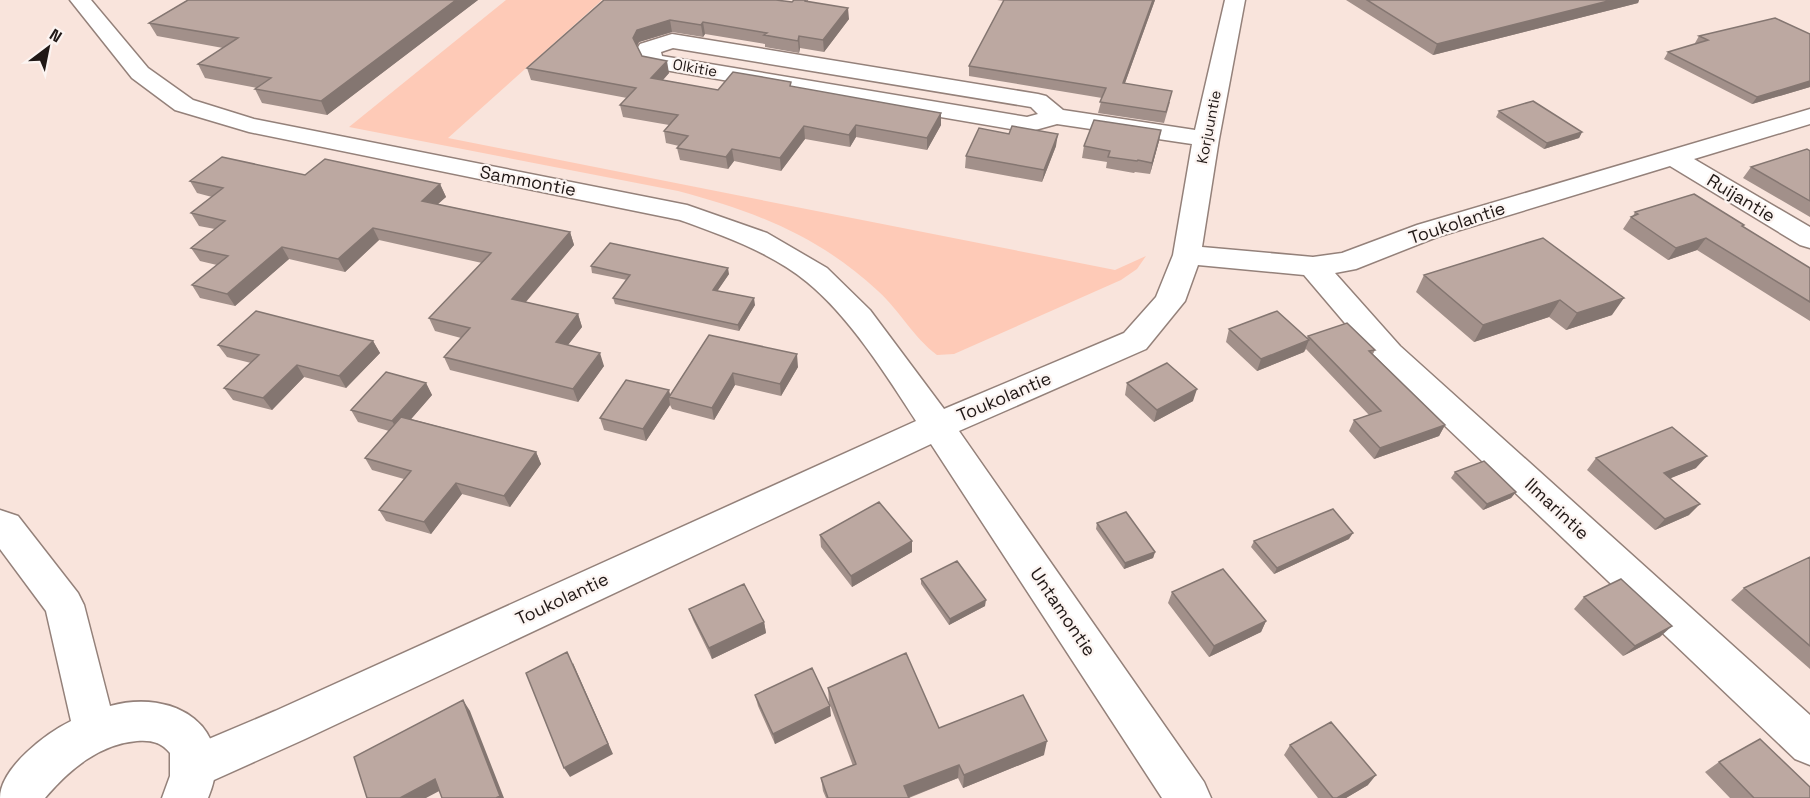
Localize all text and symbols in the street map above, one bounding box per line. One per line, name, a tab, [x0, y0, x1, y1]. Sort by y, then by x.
north arrow	[18, 18, 78, 78]
text: N	[46, 24, 66, 47]
street label: Olkitie	[671, 54, 719, 81]
street label: Korjuuntie	[1192, 89, 1225, 165]
street label: Sammontie	[478, 160, 578, 201]
street label: Ruijantie	[1703, 168, 1780, 227]
street label: Toukolantie	[1406, 196, 1508, 249]
street label: Toukolantie	[953, 366, 1054, 427]
street label: Ilmarintie	[1520, 473, 1594, 544]
street label: Untamontie	[1025, 563, 1101, 660]
street label: Toukolantie	[512, 567, 612, 630]

